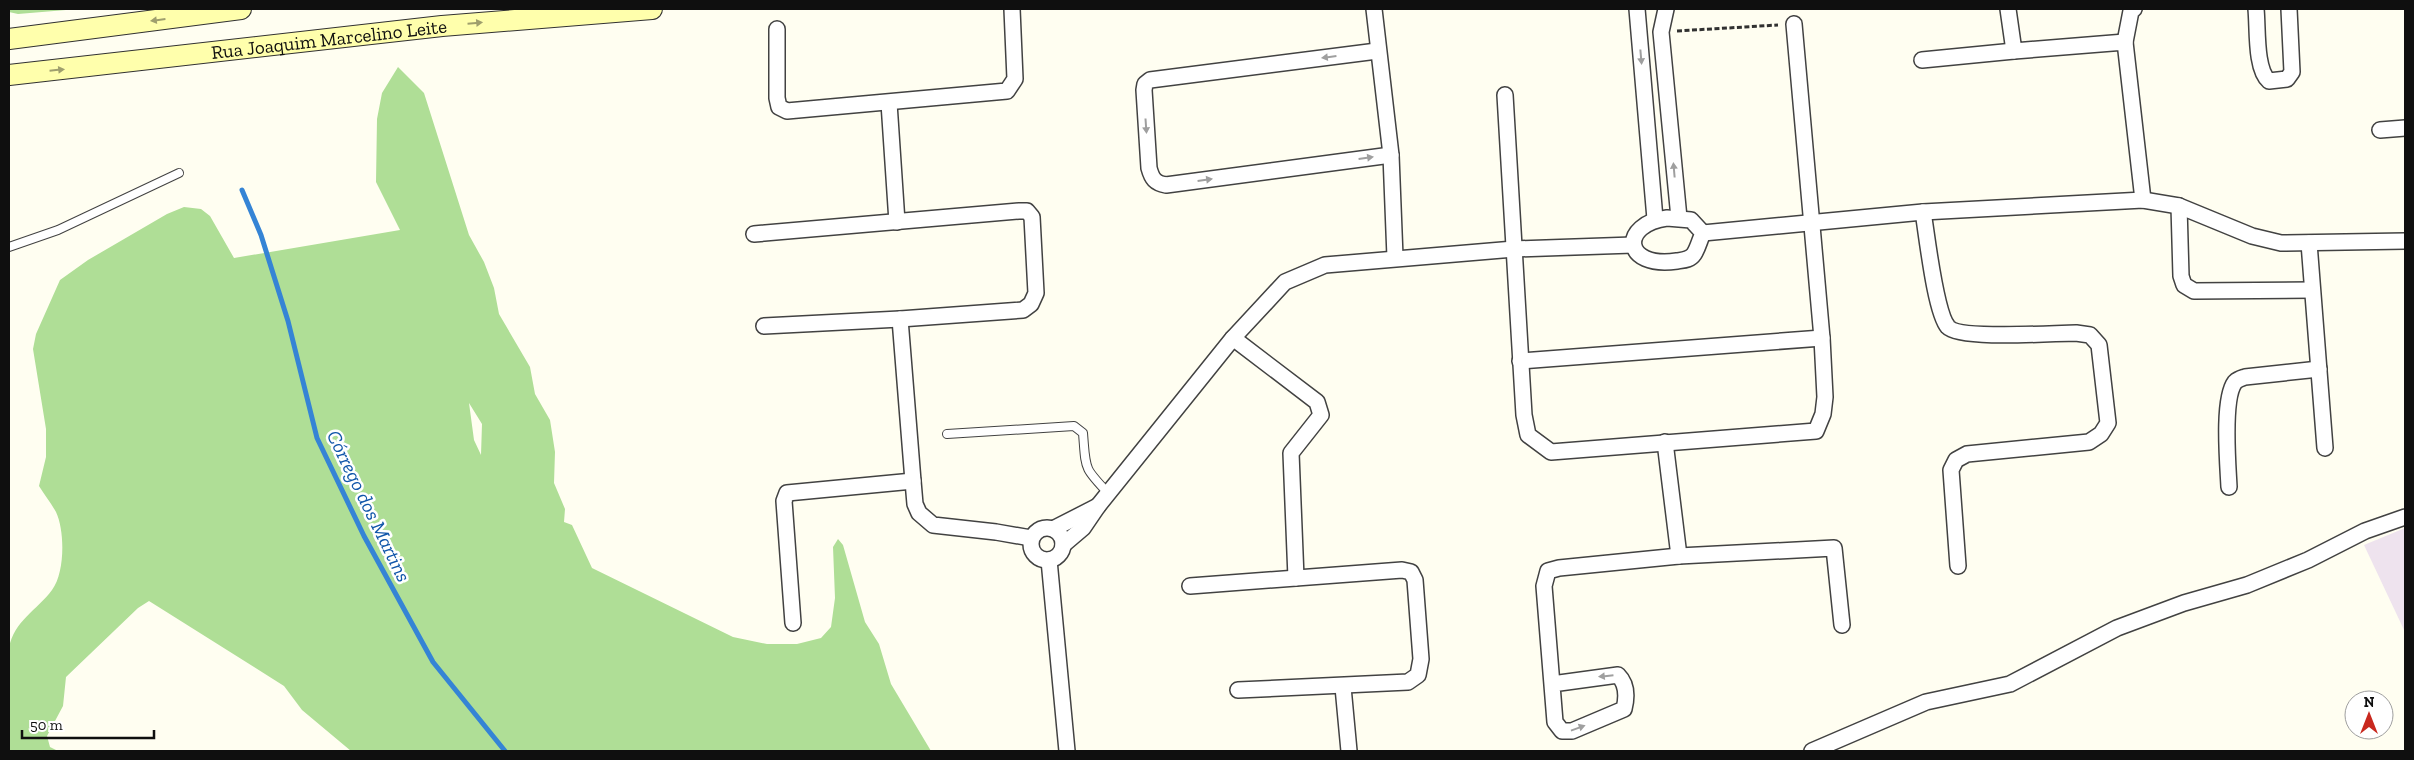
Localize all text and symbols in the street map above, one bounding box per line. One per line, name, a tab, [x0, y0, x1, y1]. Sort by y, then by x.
street label: Rua Joaquim Marcelino Leite	[210, 15, 448, 64]
one-way arrow	[149, 16, 165, 24]
one-way arrow	[468, 19, 484, 27]
one-way arrow	[1637, 50, 1645, 66]
one-way arrow	[1320, 53, 1336, 61]
one-way arrow	[49, 66, 65, 74]
one-way arrow	[1143, 118, 1151, 134]
one-way arrow	[1358, 154, 1374, 162]
one-way arrow	[1670, 161, 1678, 177]
one-way arrow	[1197, 176, 1213, 184]
water label: Córrego dos Martins	[322, 426, 416, 586]
one-way arrow	[1597, 672, 1613, 680]
north arrow	[2344, 690, 2394, 740]
text: N	[2364, 694, 2375, 711]
scale bar	[22, 708, 155, 740]
text: 50 m	[30, 716, 63, 734]
one-way arrow	[1571, 724, 1586, 732]

